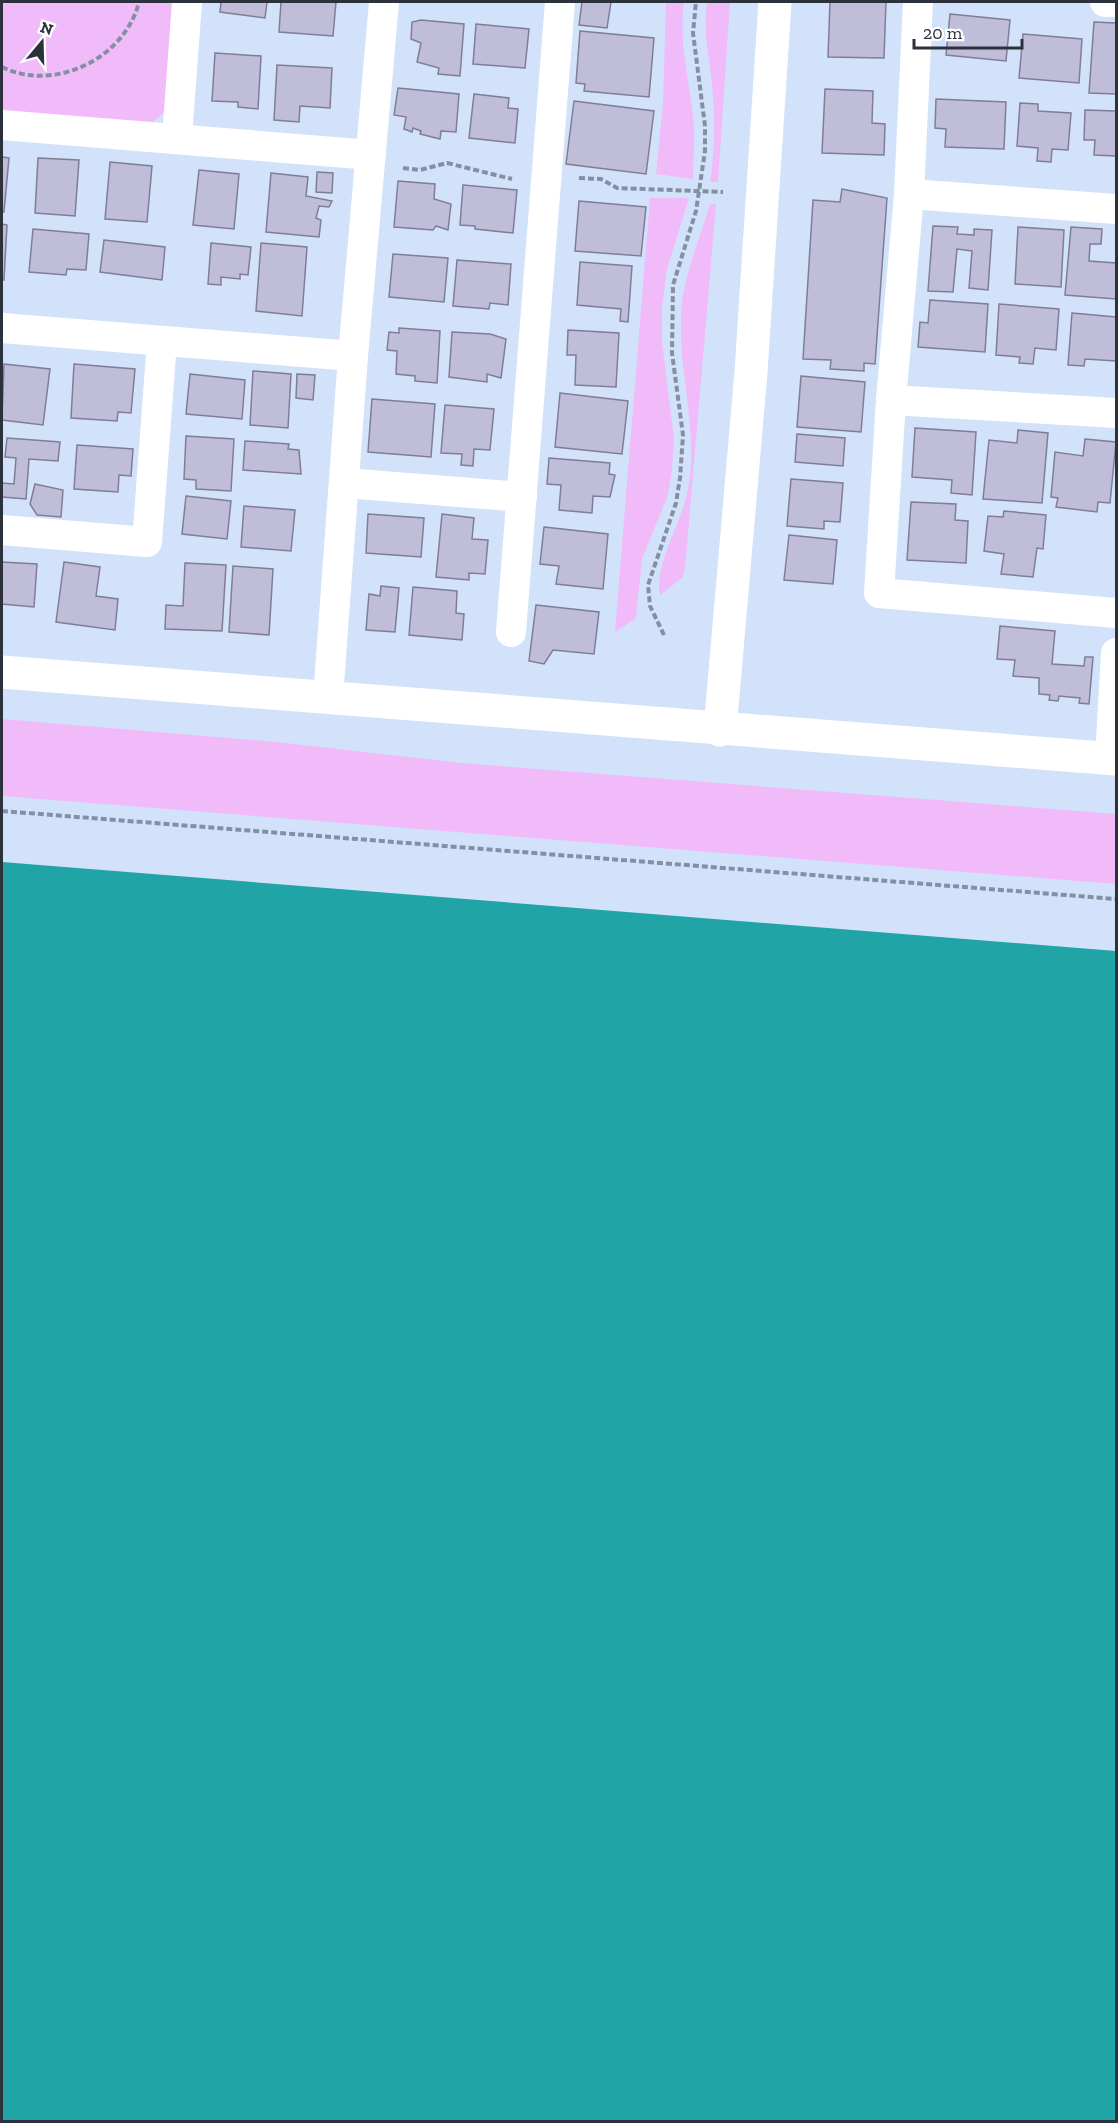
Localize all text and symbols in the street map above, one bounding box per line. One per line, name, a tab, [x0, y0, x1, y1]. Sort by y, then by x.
north arrow	[12, 12, 72, 72]
scale bar	[914, 12, 1022, 50]
text: N	[38, 17, 56, 39]
text: 20 m	[923, 22, 963, 44]

